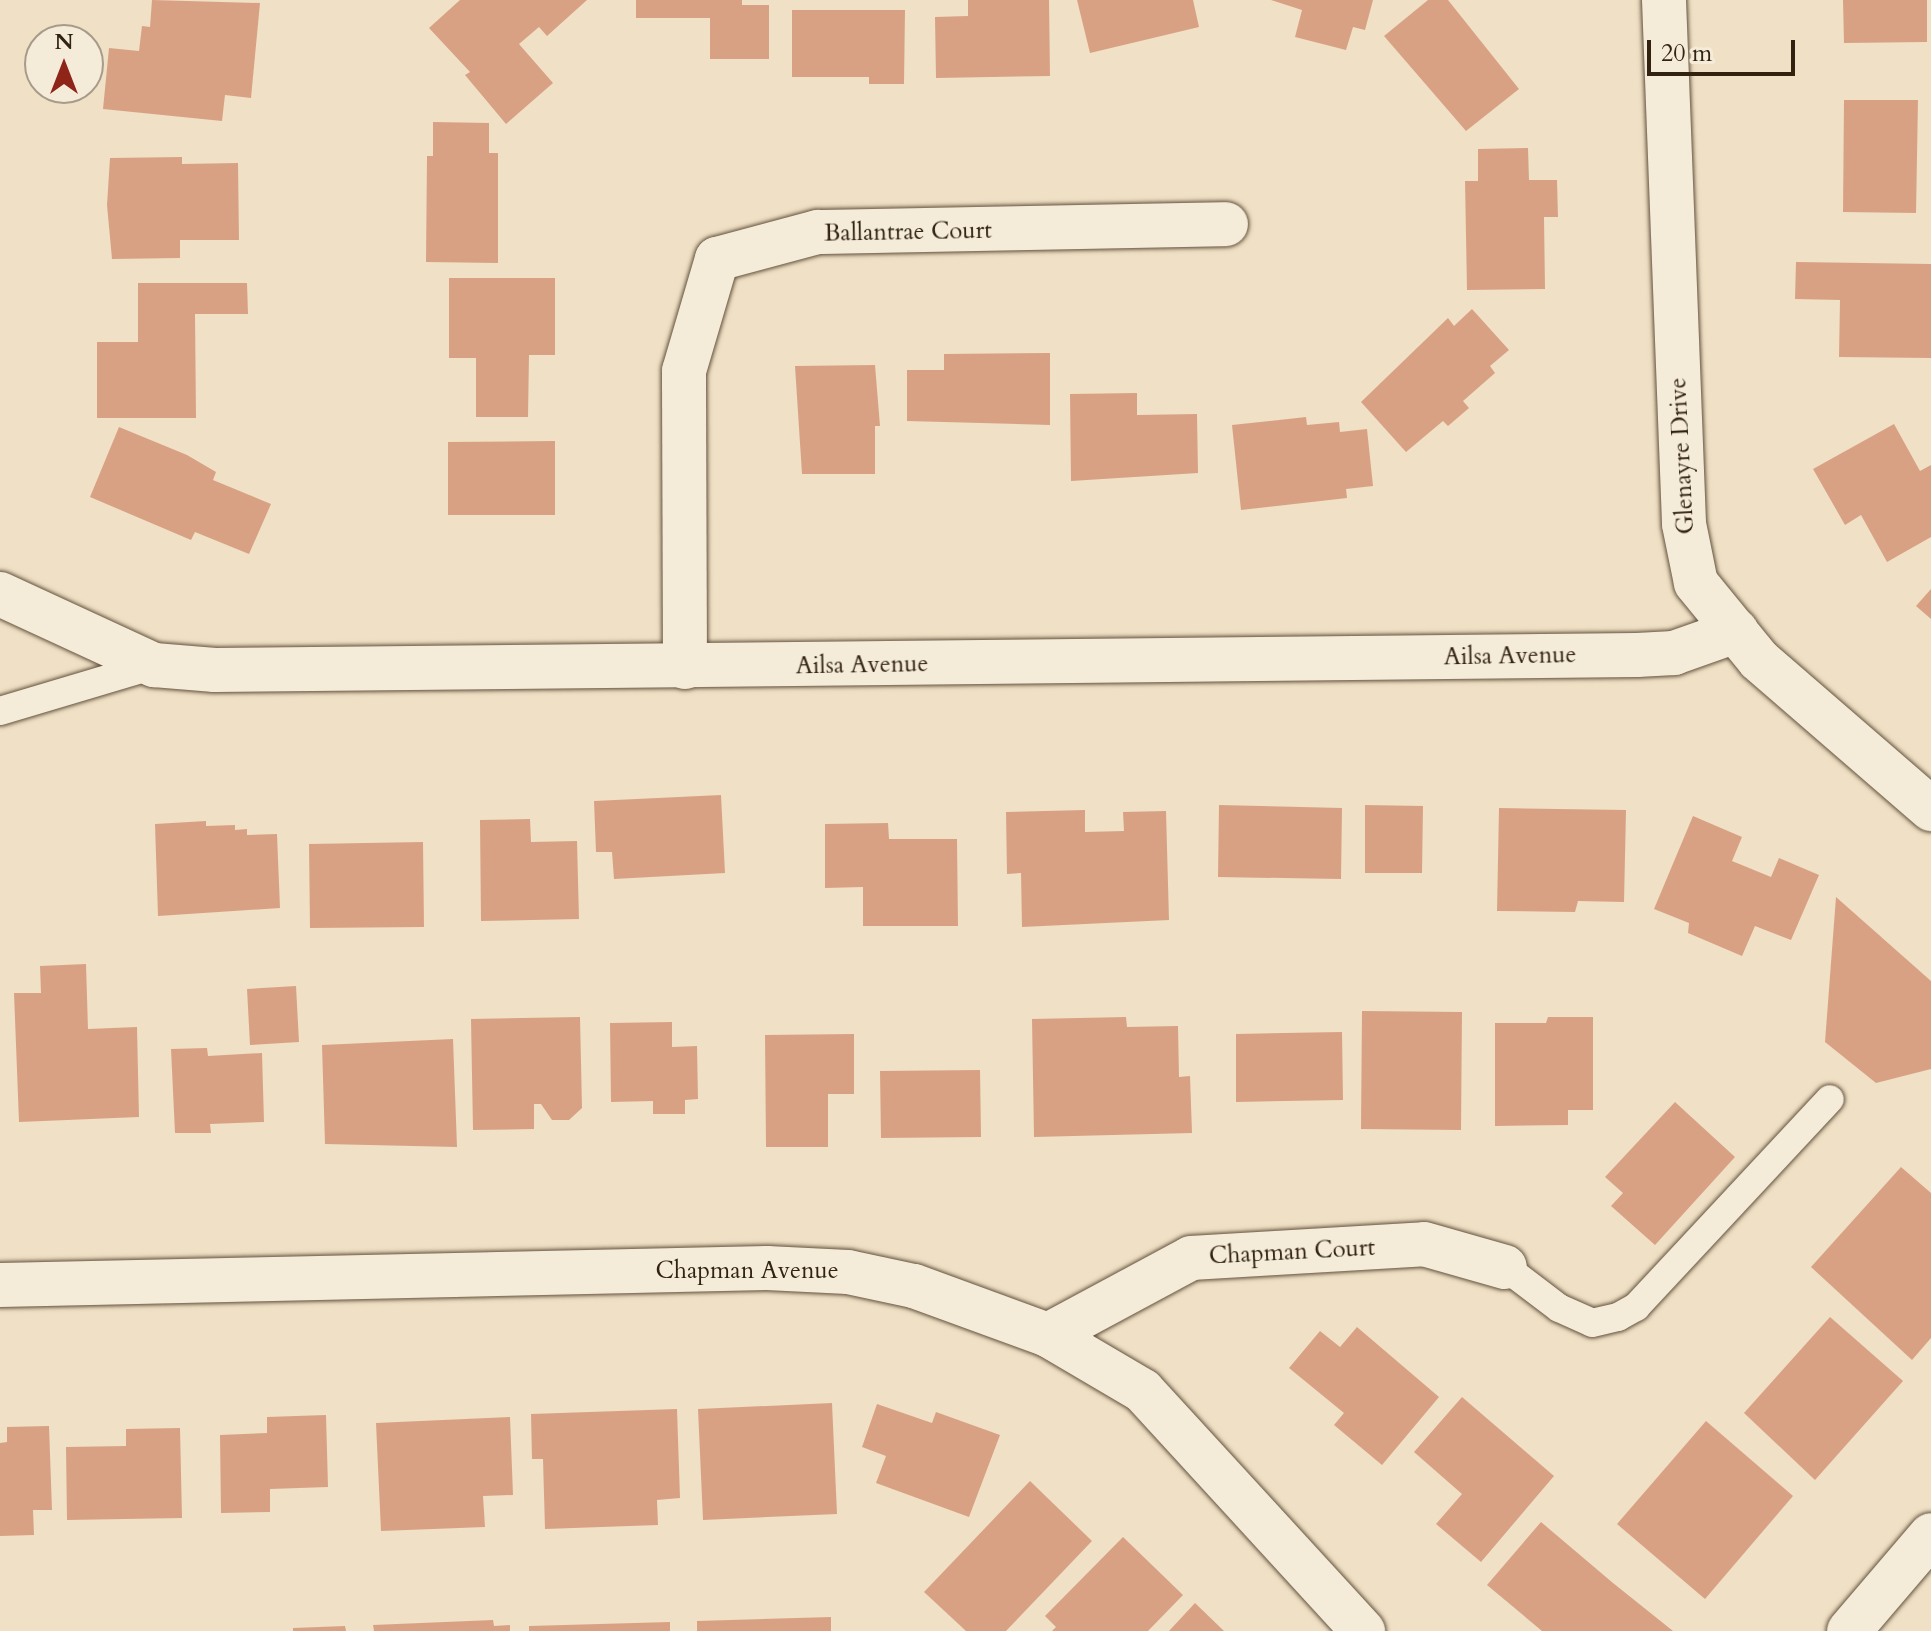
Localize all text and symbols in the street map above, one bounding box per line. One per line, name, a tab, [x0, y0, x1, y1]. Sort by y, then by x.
north arrow	[24, 24, 104, 104]
scale bar	[1651, 24, 1799, 74]
text: N	[54, 27, 74, 57]
text: 20 m	[1661, 37, 1712, 70]
street label: Ballantrae Court	[824, 216, 992, 248]
street label: Glenayre Drive	[1664, 377, 1700, 535]
street label: Ailsa Avenue	[1443, 640, 1577, 672]
street label: Ailsa Avenue	[795, 649, 929, 681]
street label: Chapman Court	[1208, 1233, 1376, 1271]
street label: Chapman Avenue	[655, 1257, 839, 1285]

